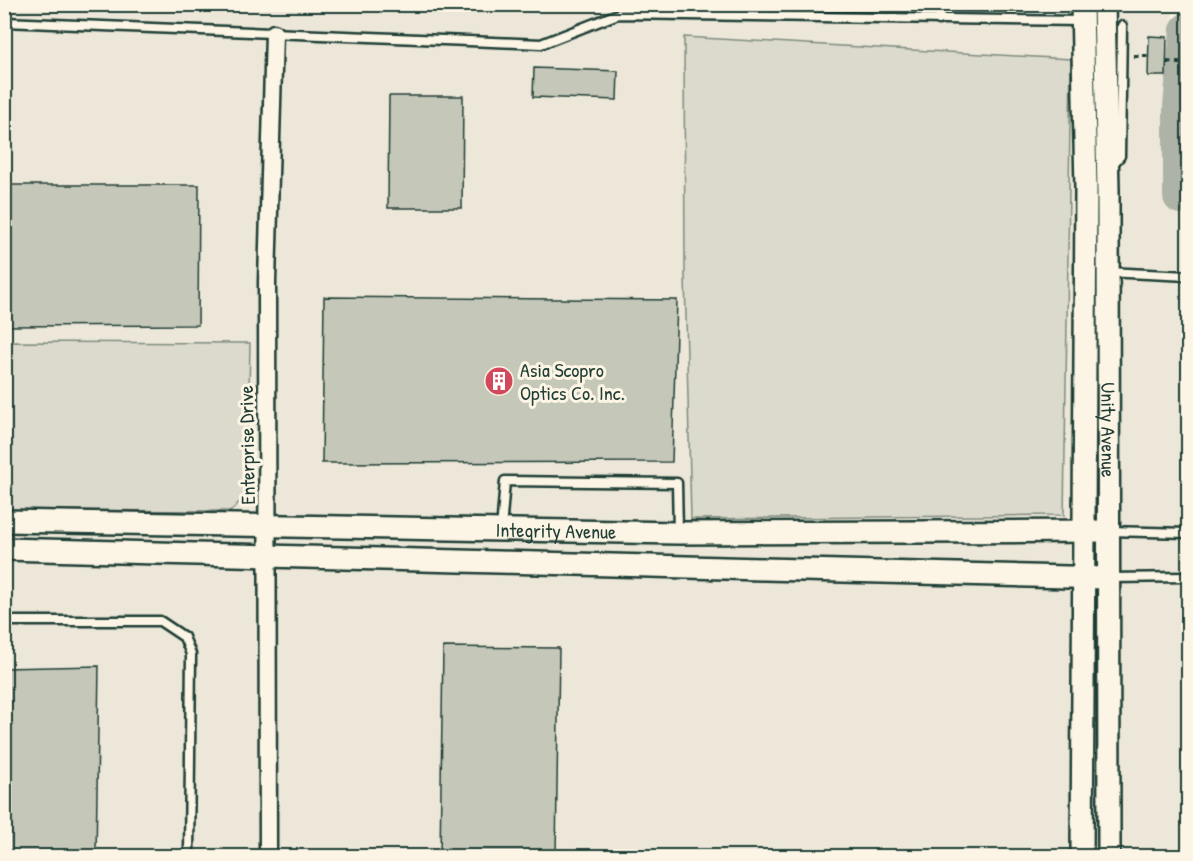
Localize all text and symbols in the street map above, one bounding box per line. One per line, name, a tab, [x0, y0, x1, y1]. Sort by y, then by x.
place label: Asia Scopro Optics Co. Inc.	[520, 356, 625, 406]
building icon: Asia Scopro Optics Co. Inc.	[483, 365, 515, 397]
street label: Unity Avenue	[1095, 382, 1122, 478]
street label: Enterprise Drive	[232, 385, 261, 505]
street label: Integrity Avenue	[495, 516, 616, 545]

